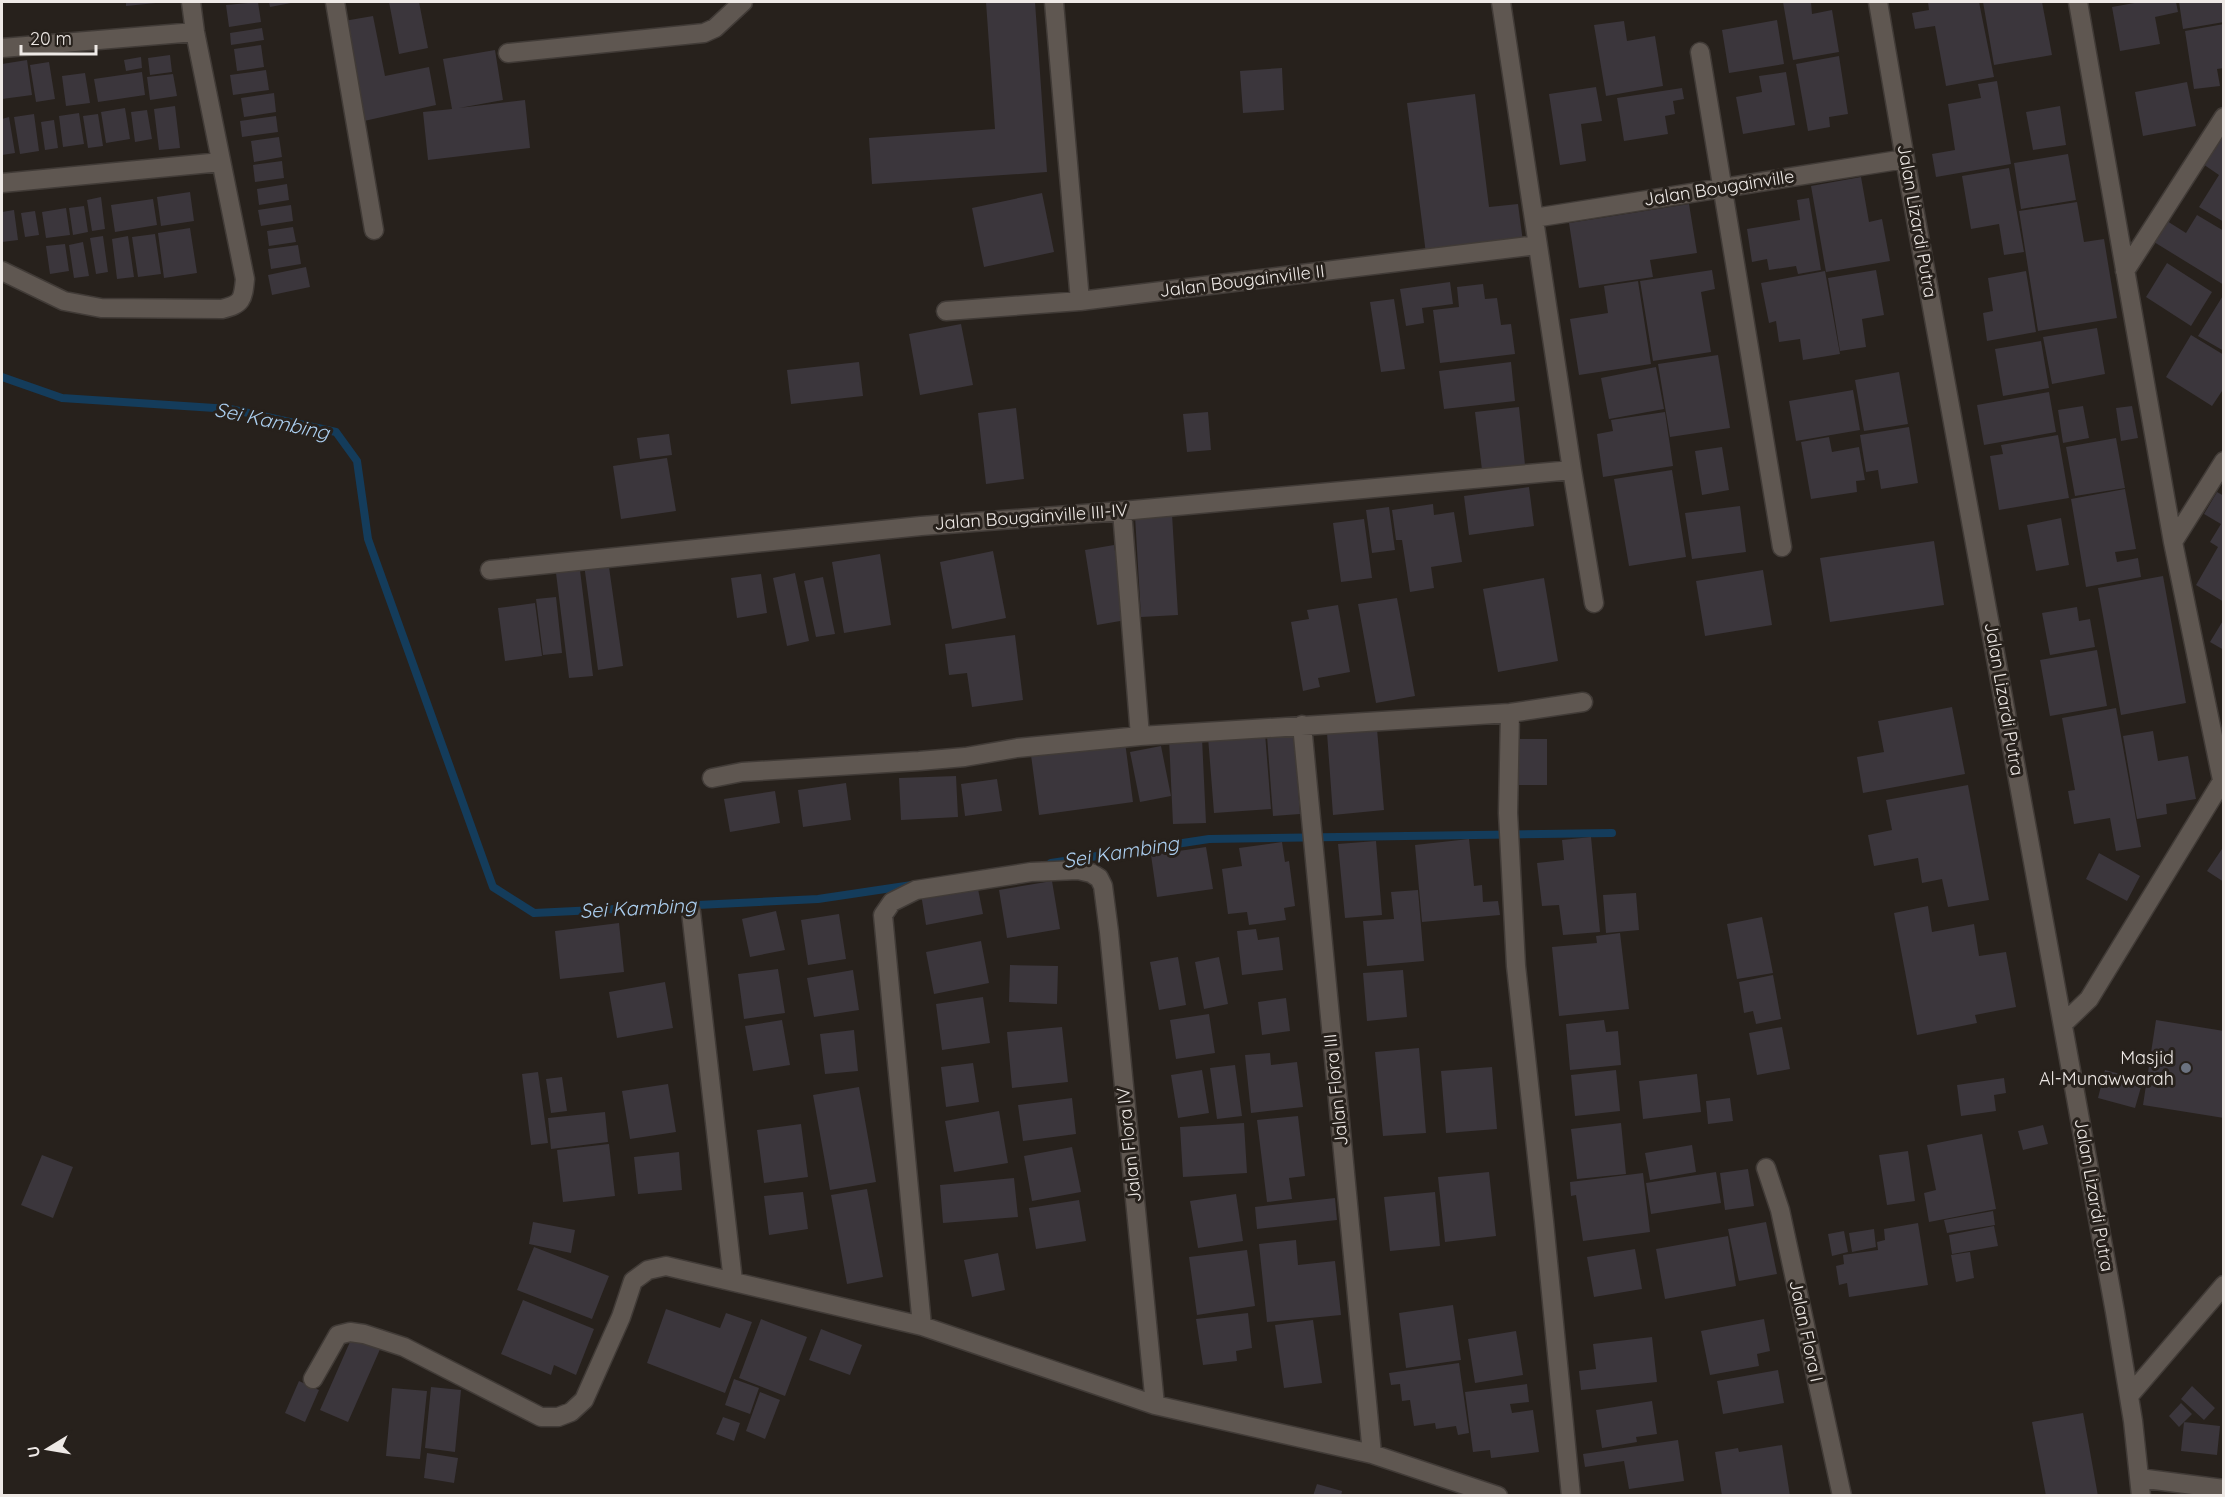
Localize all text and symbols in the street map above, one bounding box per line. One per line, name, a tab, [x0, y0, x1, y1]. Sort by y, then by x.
scale bar	[21, 18, 96, 56]
text: 20 m	[30, 27, 72, 50]
street label: Jalan Lizardi Putra	[1893, 142, 1942, 299]
street label: Jalan Bougainville	[1642, 164, 1796, 211]
street label: Jalan Bougainville II	[1158, 259, 1326, 302]
water label: Sei Kambing	[212, 396, 333, 445]
street label: Jalan Bougainville III-IV	[933, 498, 1129, 535]
street label: Jalan Lizardi Putra	[1980, 620, 2029, 777]
water label: Sei Kambing	[1061, 830, 1182, 873]
water label: Sei Kambing	[579, 892, 698, 923]
street label: Jalan Flora III	[1318, 1033, 1353, 1147]
place label: Masjid Al-Munawwarah	[2039, 1046, 2174, 1090]
marker: Masjid Al-Munawwarah	[2179, 1061, 2193, 1075]
street label: Jalan Flora IV	[1111, 1086, 1146, 1204]
street label: Jalan Lizardi Putra	[2070, 1116, 2119, 1273]
street label: Jalan Flora I	[1784, 1278, 1829, 1384]
north arrow	[18, 1419, 78, 1479]
text: U	[22, 1444, 44, 1459]

